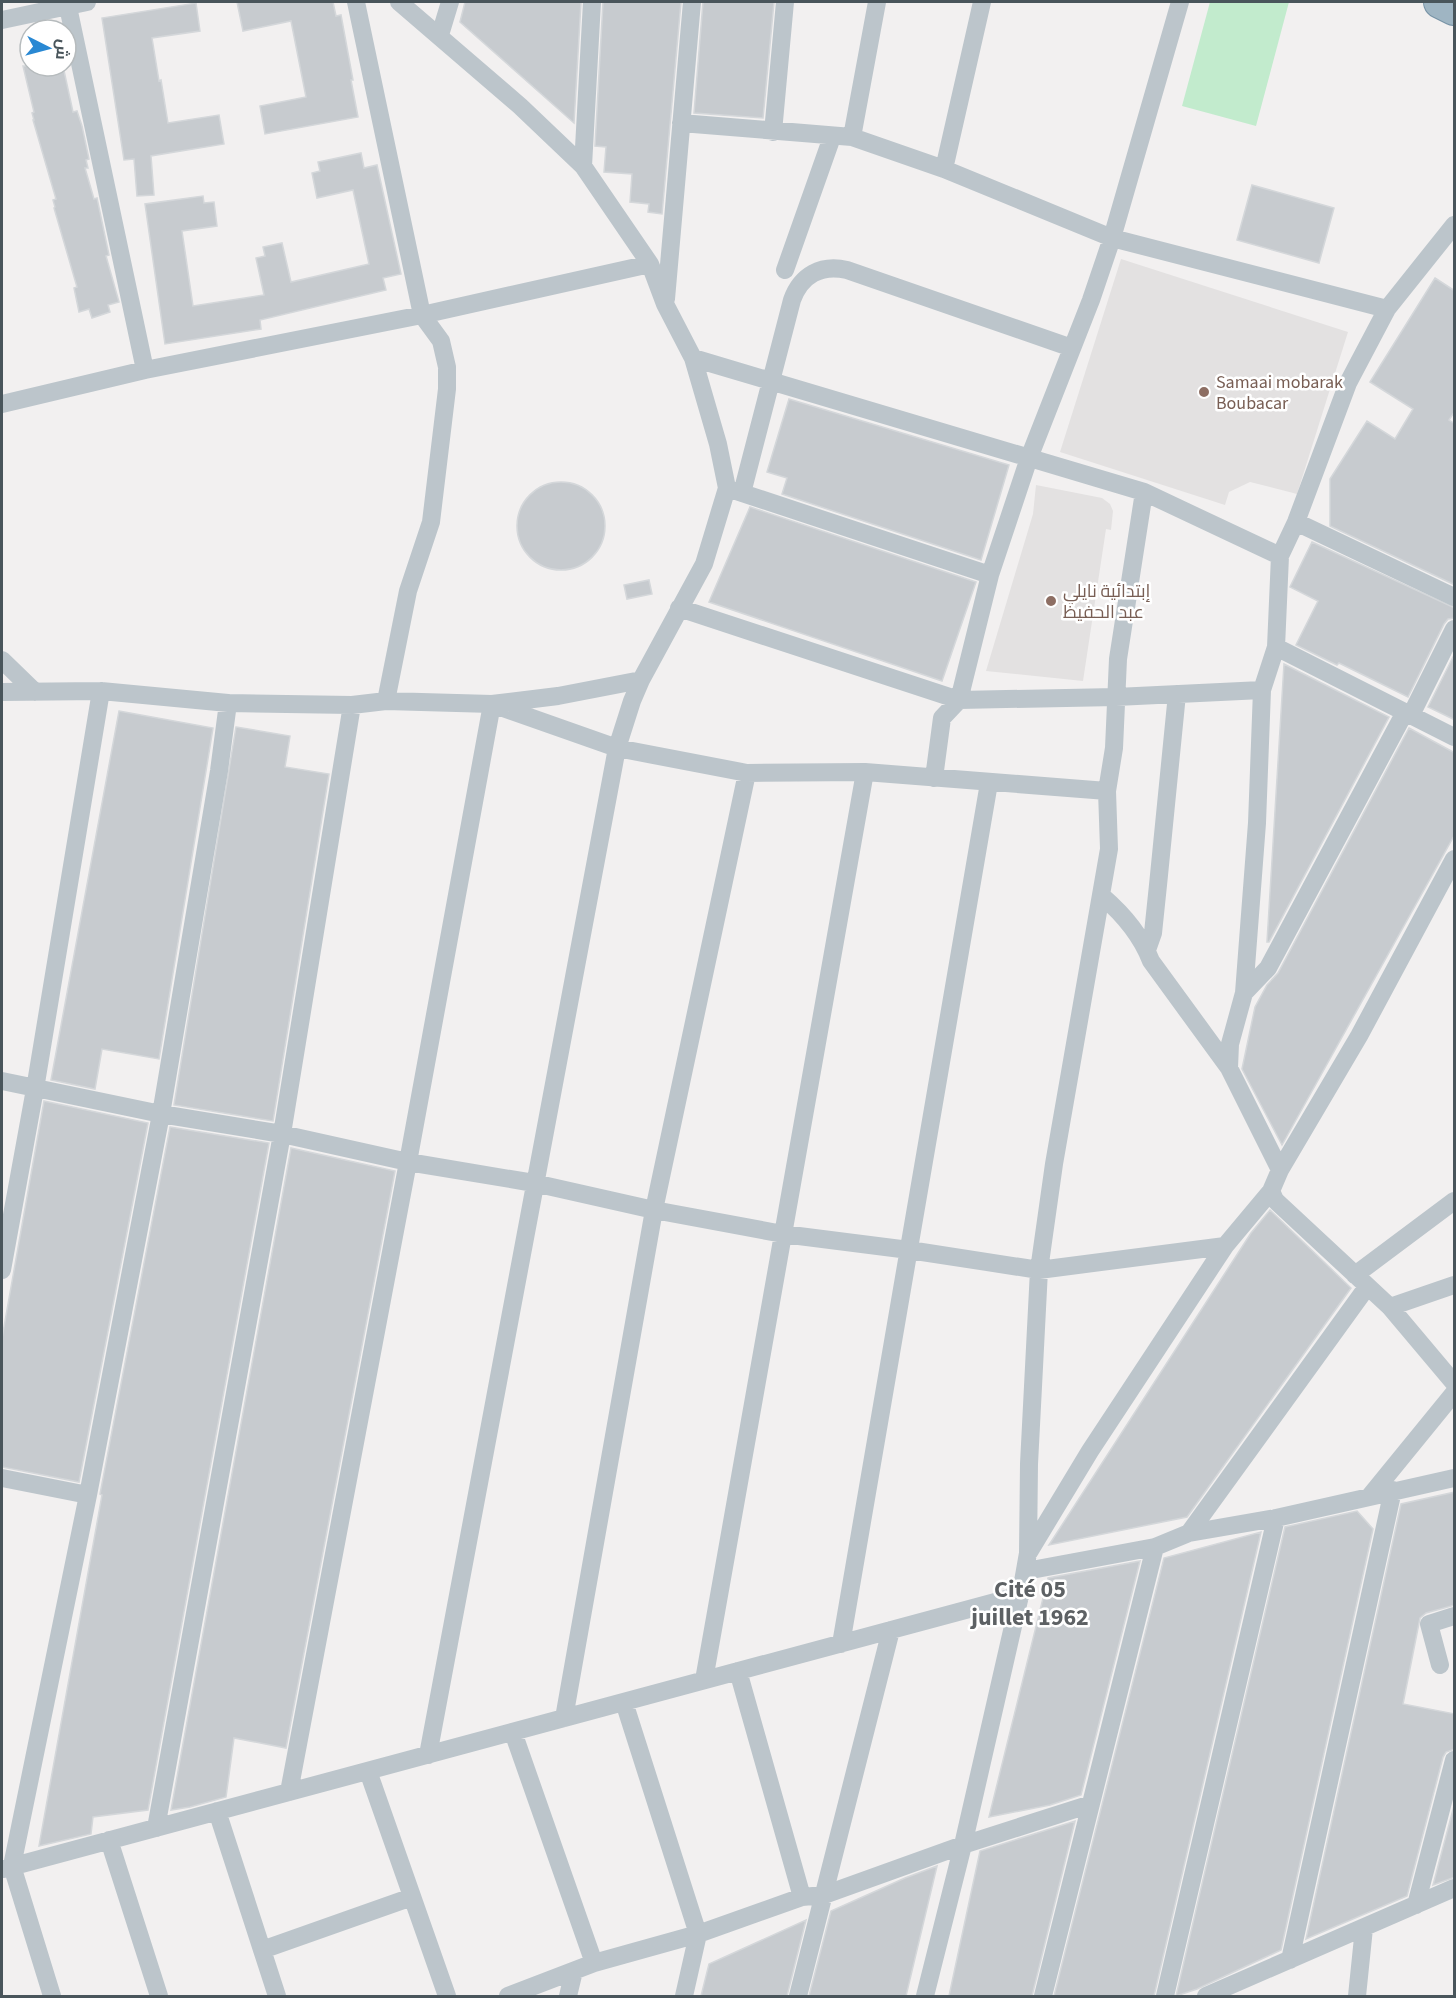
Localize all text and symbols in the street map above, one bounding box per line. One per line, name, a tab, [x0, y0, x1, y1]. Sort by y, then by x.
north arrow	[18, 18, 78, 78]
text: ش	[50, 38, 74, 61]
place label: Samaai mobarak Boubacar	[1216, 370, 1343, 416]
marker: Samaai mobarak Boubacar	[1197, 385, 1211, 399]
place label: إبتدائية نايلي عبد الحفيظ	[1063, 579, 1151, 625]
marker: إبتدائية نايلي عبد الحفيظ	[1044, 594, 1058, 608]
district label: Cité 05 juillet 1962	[969, 1572, 1089, 1635]

